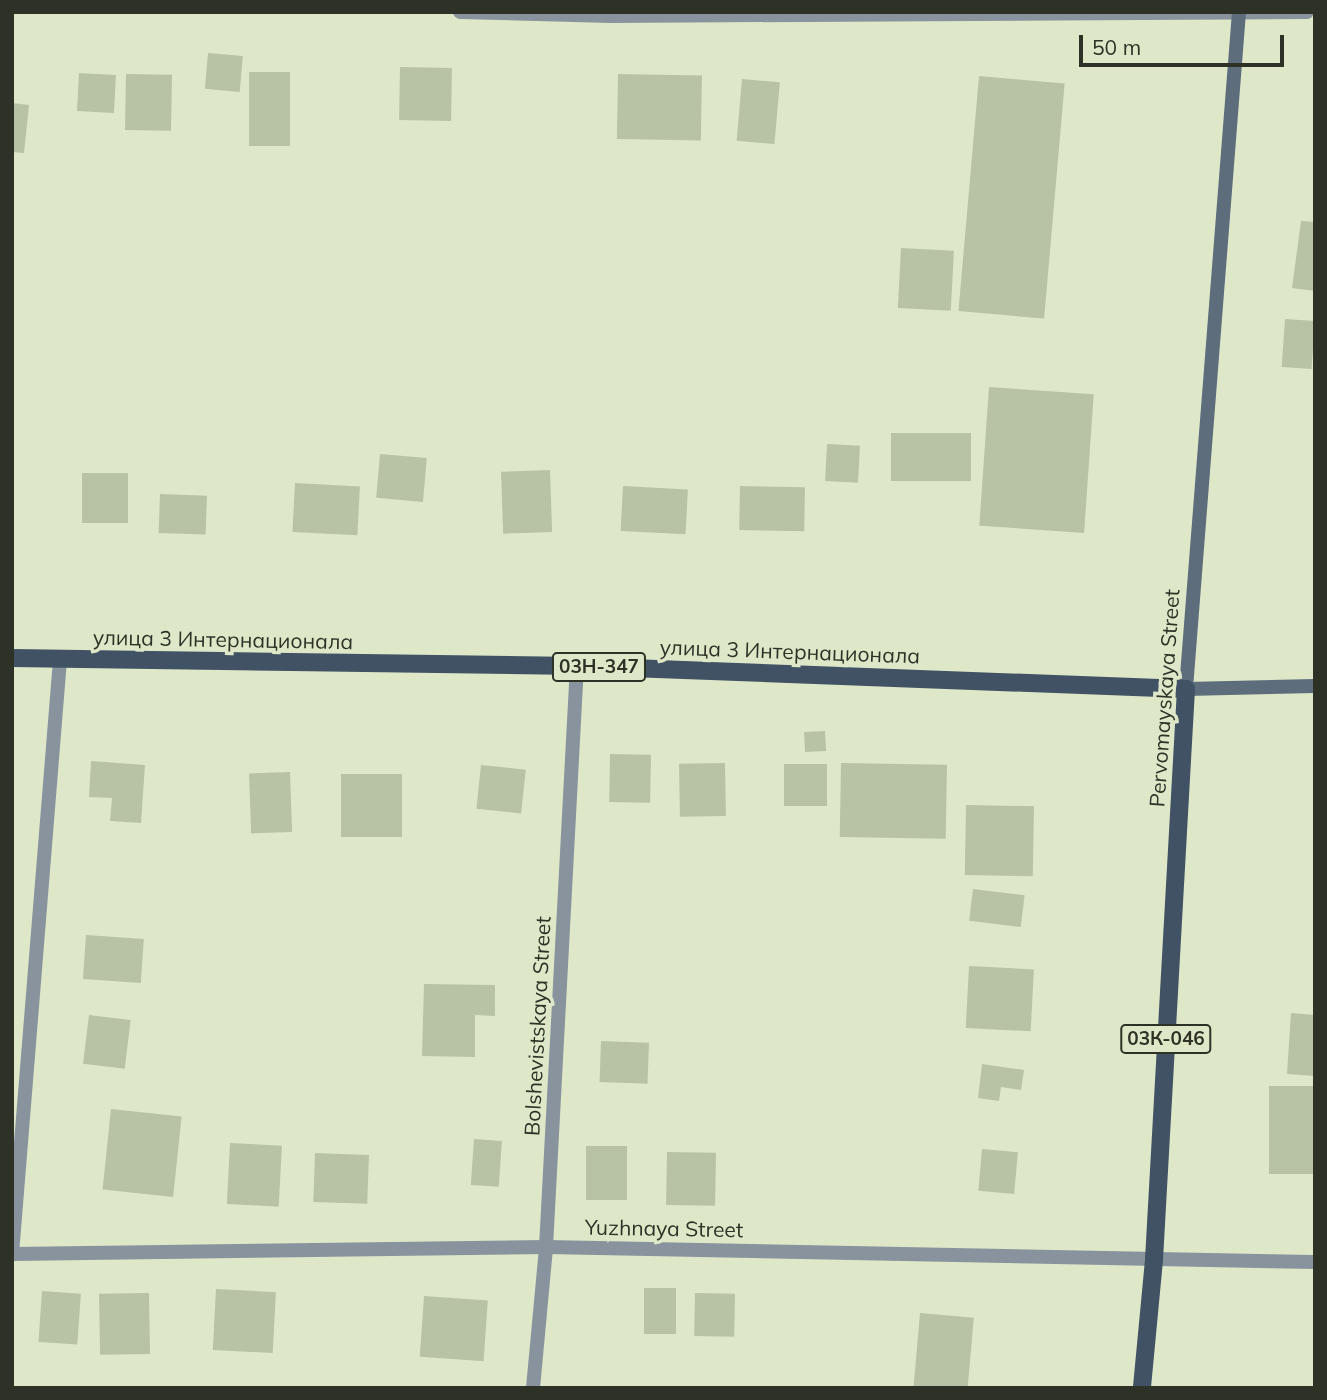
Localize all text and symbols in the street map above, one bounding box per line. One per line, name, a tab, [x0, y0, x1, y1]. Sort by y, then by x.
scale bar	[1082, 21, 1287, 65]
text: 50 m	[1092, 34, 1141, 60]
street label: Pervomayskaya Street	[1144, 588, 1184, 808]
street label: улица 3 Интернационала	[93, 624, 353, 654]
street label: улица 3 Интернационала	[659, 634, 921, 668]
road number: 03Н-347	[552, 652, 646, 682]
street label: Bolshevistskaya Street	[519, 916, 555, 1136]
road number: 03К-046	[1119, 1023, 1213, 1054]
street label: Yuzhnaya Street	[585, 1214, 743, 1242]

